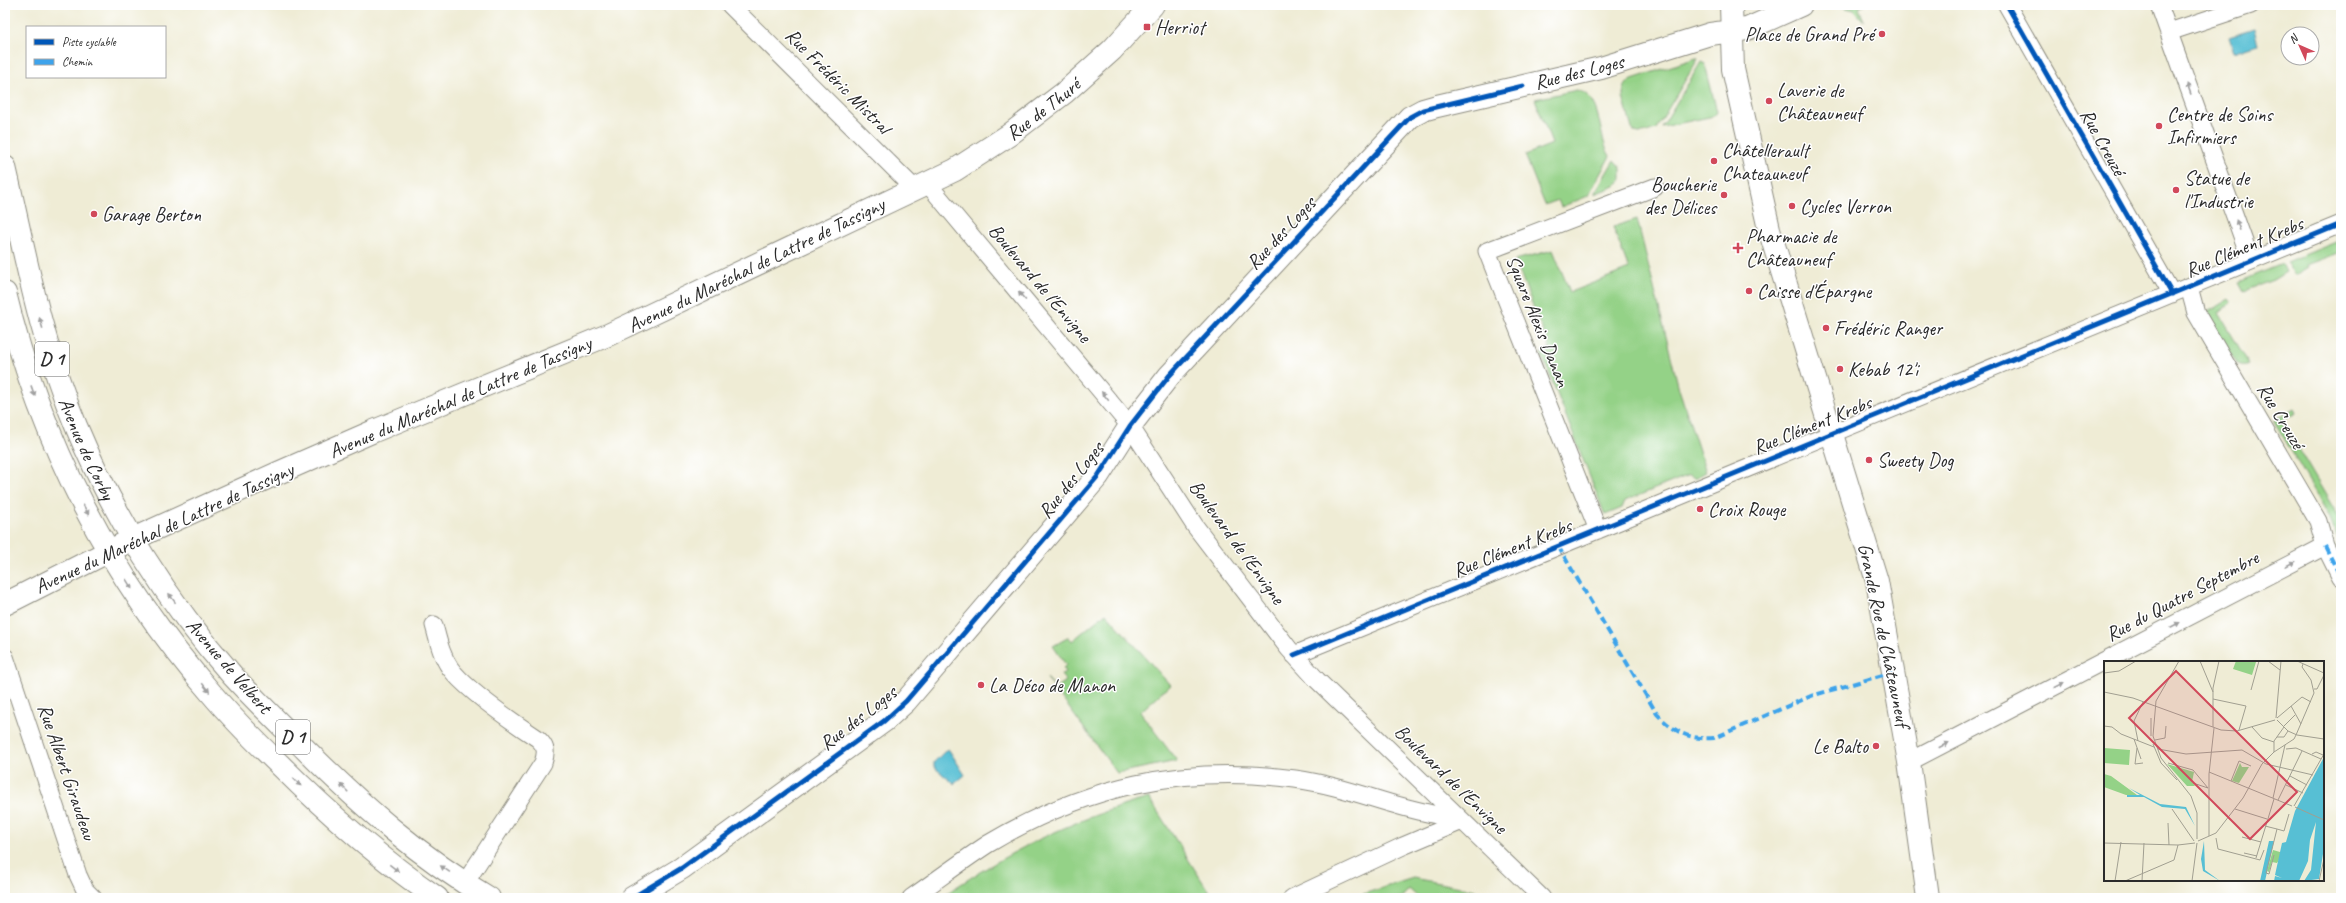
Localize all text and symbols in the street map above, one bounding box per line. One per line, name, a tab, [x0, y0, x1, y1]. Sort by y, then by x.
place label: Herriot	[1155, 15, 1208, 40]
marker: Herriot	[1142, 22, 1152, 32]
place label: Place de Grand Pré	[1745, 22, 1877, 47]
street label: Rue Frédéric Mistral	[780, 23, 899, 142]
legend	[26, 26, 166, 78]
north arrow	[2280, 26, 2320, 66]
marker: Place de Grand Pré	[1877, 29, 1887, 39]
text: N	[2286, 30, 2302, 46]
text: Piste cyclable	[62, 34, 117, 50]
street label: Rue des Loges	[1532, 48, 1628, 95]
text: Chemin	[62, 54, 93, 70]
street label: Rue de Thuré	[1001, 70, 1088, 145]
place label: Laverie de Châteauneuf	[1777, 78, 1867, 126]
one-way arrow	[2186, 83, 2192, 95]
marker: Laverie de Châteauneuf	[1764, 96, 1774, 106]
place label: Centre de Soins Infirmiers	[2167, 102, 2275, 150]
street label: Rue Creuzé	[2075, 104, 2133, 183]
marker: Centre de Soins Infirmiers	[2154, 121, 2164, 131]
place label: Châtellerault Chateauneuf	[1722, 138, 1812, 186]
marker: Châtellerault Chateauneuf	[1709, 156, 1719, 166]
place label: Statue de l'Industrie	[2184, 166, 2254, 214]
place label: Boucherie des Délices	[1644, 172, 1718, 220]
marker: Statue de l'Industrie	[2171, 185, 2181, 195]
street label: Rue des Loges	[1241, 190, 1323, 275]
marker: Boucherie des Délices	[1719, 190, 1729, 200]
street label: Avenue du Maréchal de Lattre de Tassigny	[623, 191, 890, 338]
place label: Cycles Verron	[1800, 194, 1892, 219]
marker: Cycles Verron	[1787, 201, 1797, 211]
place label: Garage Berton	[102, 202, 202, 227]
marker: Garage Berton	[89, 209, 99, 219]
street label: Rue Clément Krebs	[2181, 210, 2309, 283]
street label: Boulevard de l'Envigne	[983, 218, 1098, 349]
one-way arrow	[2235, 218, 2241, 230]
place label: Pharmacie de Châteauneuf	[1746, 224, 1838, 272]
marker: Pharmacie de Châteauneuf	[1733, 243, 1743, 253]
street label: Square Alexis Danan	[1500, 252, 1576, 391]
place label: Caisse d'Épargne	[1757, 279, 1873, 304]
marker: Caisse d'Épargne	[1744, 286, 1754, 296]
one-way arrow	[1018, 290, 1027, 301]
place label: Frédéric Ranger	[1834, 316, 1944, 341]
one-way arrow	[38, 317, 44, 329]
marker: Frédéric Ranger	[1821, 323, 1831, 333]
street label: Avenue du Maréchal de Lattre de Tassigny	[325, 329, 597, 464]
road number: D 1	[35, 342, 69, 376]
place label: Kebab 12'i	[1848, 357, 1920, 382]
marker: Kebab 12'i	[1835, 364, 1845, 374]
street label: Rue Creuzé	[2252, 379, 2312, 456]
one-way arrow	[31, 385, 37, 397]
street label: Rue Clément Krebs	[1749, 389, 1877, 460]
one-way arrow	[1100, 391, 1109, 402]
street label: Avenue de Corby	[53, 394, 122, 506]
street label: Rue des Loges	[1033, 435, 1111, 523]
place label: Sweety Dog	[1877, 448, 1954, 473]
marker: Sweety Dog	[1864, 455, 1874, 465]
street label: Avenue du Maréchal de Lattre de Tassigny	[31, 456, 299, 599]
street label: Boulevard de l'Envigne	[1184, 475, 1291, 610]
place label: Croix Rouge	[1708, 497, 1787, 522]
one-way arrow	[83, 504, 89, 515]
marker: Croix Rouge	[1695, 504, 1705, 514]
street label: Rue Clément Krebs	[1449, 512, 1577, 583]
street label: Grande Rue de Châteauneuf	[1852, 541, 1917, 734]
street label: Rue du Quatre Septembre	[2101, 544, 2264, 647]
one-way arrow	[2284, 561, 2296, 568]
one-way arrow	[125, 579, 133, 589]
one-way arrow	[169, 593, 177, 603]
street label: Avenue de Velbert	[181, 613, 279, 721]
one-way arrow	[2169, 622, 2181, 629]
inset map	[2104, 661, 2324, 881]
place label: La Déco de Manon	[989, 673, 1116, 698]
street label: Rue des Loges	[814, 679, 903, 756]
marker: La Déco de Manon	[976, 680, 986, 690]
one-way arrow	[2054, 682, 2065, 688]
one-way arrow	[202, 683, 211, 693]
street label: Rue Albert Giraudeau	[32, 701, 102, 845]
street label: Boulevard de l'Envigne	[1389, 719, 1514, 840]
road number: D 1	[276, 720, 310, 754]
place label: Le Balto	[1813, 734, 1869, 759]
marker: Le Balto	[1871, 741, 1881, 751]
one-way arrow	[1938, 741, 1950, 748]
one-way arrow	[292, 777, 301, 786]
one-way arrow	[339, 783, 349, 793]
one-way arrow	[388, 863, 399, 872]
one-way arrow	[440, 865, 450, 873]

